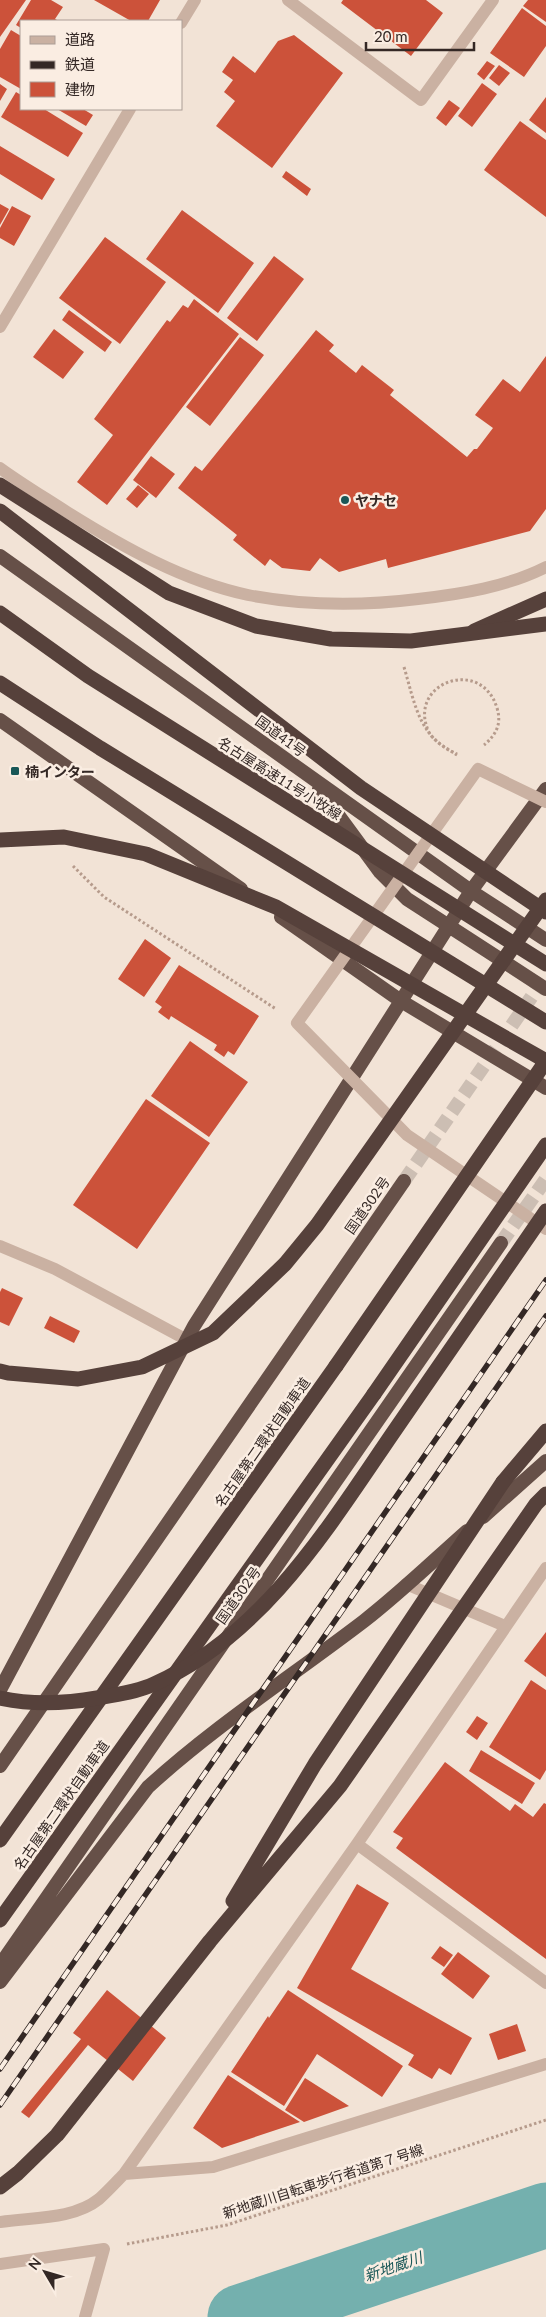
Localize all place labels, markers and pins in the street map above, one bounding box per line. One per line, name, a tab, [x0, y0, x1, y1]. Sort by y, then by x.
place label: ヤナセ	[355, 492, 397, 509]
marker: ヤナセ	[339, 494, 351, 506]
place label: 楠インター	[25, 763, 95, 780]
marker: 楠インター	[9, 765, 21, 777]

